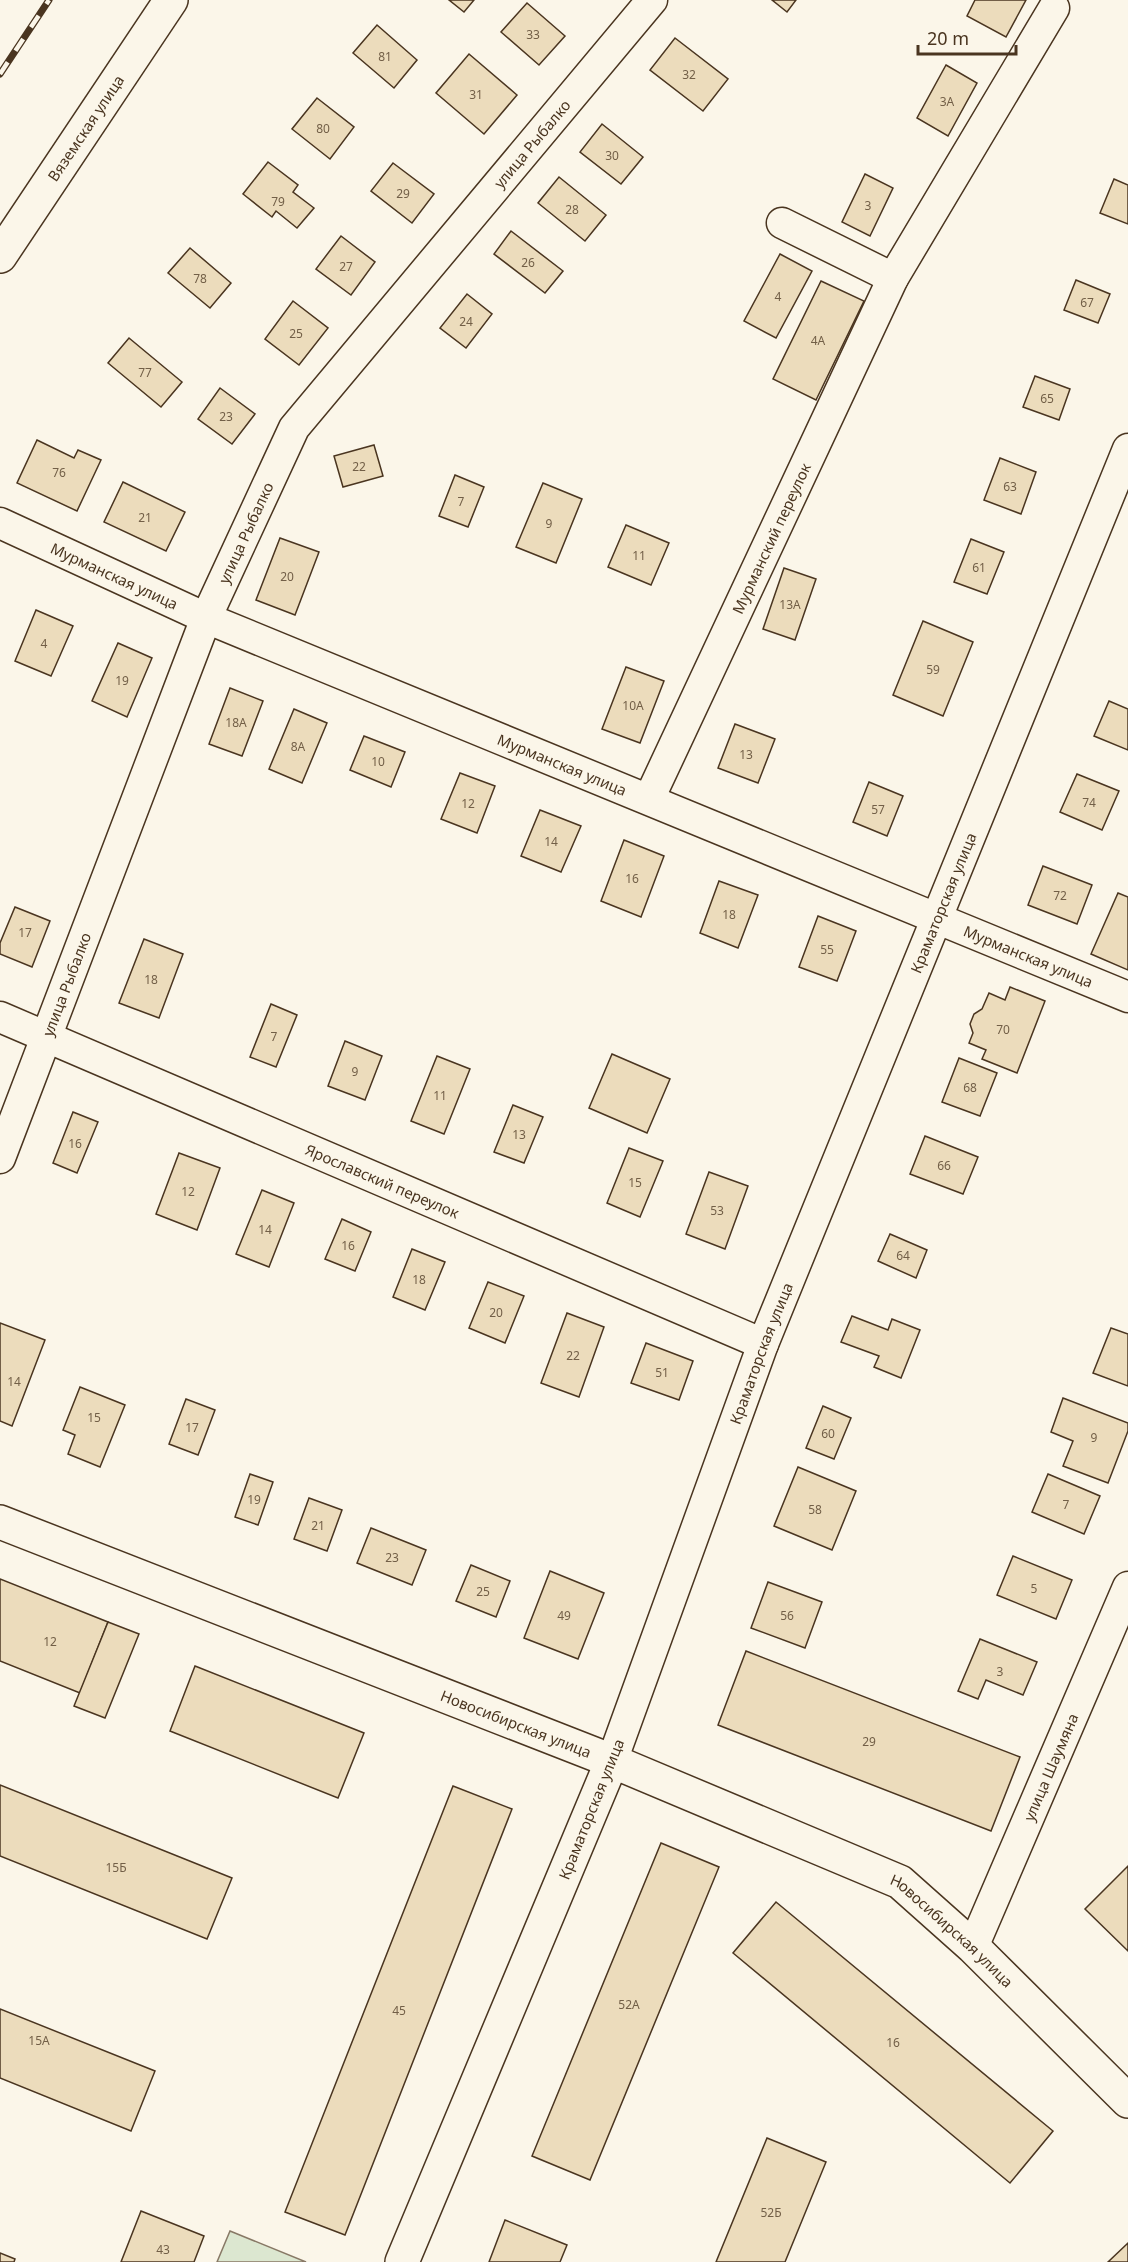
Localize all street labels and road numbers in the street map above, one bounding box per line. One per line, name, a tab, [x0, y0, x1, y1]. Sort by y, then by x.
street label: Вяземская улица	[43, 71, 128, 185]
street label: улица Рыбалко	[489, 95, 575, 192]
street label: Мурманский переулок	[727, 460, 815, 617]
street label: улица Рыбалко	[213, 479, 278, 587]
street label: Мурманская улица	[48, 538, 181, 614]
street label: Мурманская улица	[495, 729, 630, 800]
street label: Краматорская улица	[905, 830, 981, 976]
street label: Мурманская улица	[961, 921, 1096, 992]
street label: улица Рыбалко	[37, 929, 95, 1039]
street label: Ярославский переулок	[302, 1139, 462, 1223]
street label: Краматорская улица	[725, 1280, 797, 1427]
street label: Новосибирская улица	[438, 1685, 594, 1762]
street label: улица Шаумяна	[1018, 1710, 1083, 1824]
street label: Краматорская улица	[554, 1736, 628, 1882]
street label: Новосибирская улица	[887, 1869, 1018, 1991]

